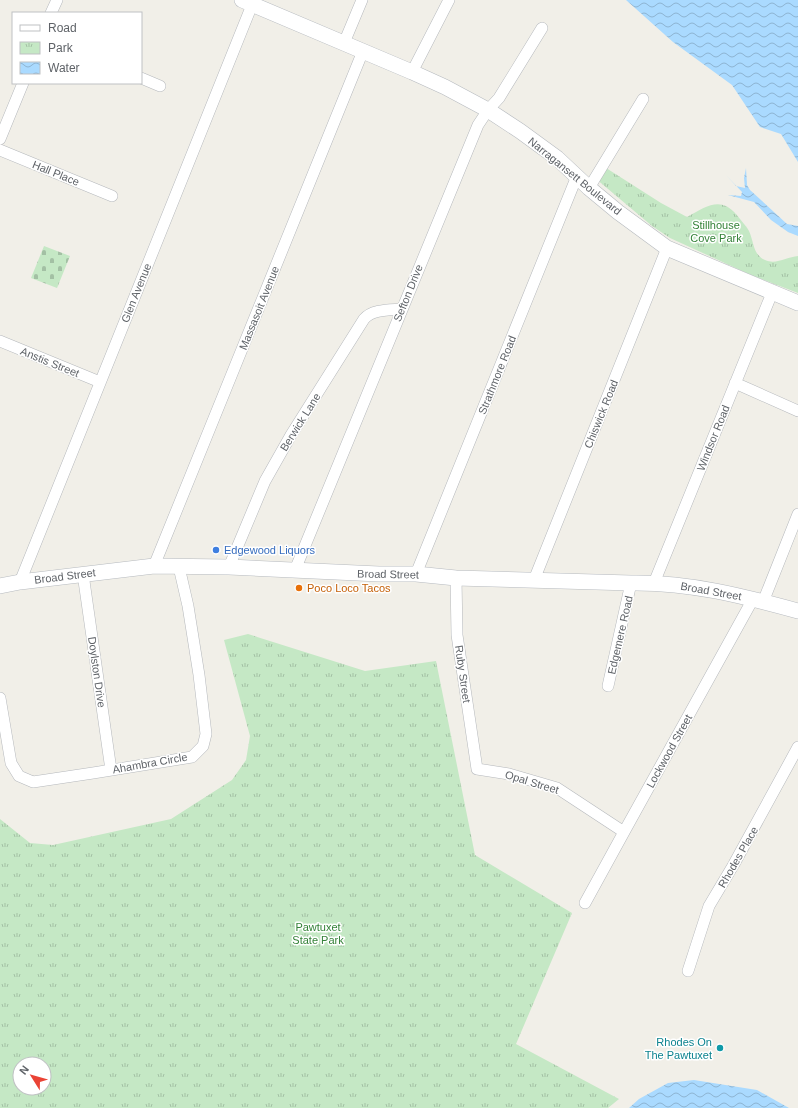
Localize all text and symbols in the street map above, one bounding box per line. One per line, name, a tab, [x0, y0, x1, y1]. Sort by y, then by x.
legend	[12, 12, 142, 84]
text: Road	[48, 21, 77, 35]
text: Park	[48, 41, 74, 55]
text: Water	[48, 61, 80, 75]
street label: Narragansett Boulevard	[526, 135, 624, 217]
street label: Hall Place	[31, 158, 81, 188]
park label: Stillhouse Cove Park	[690, 219, 742, 244]
street label: Glen Avenue	[119, 262, 153, 324]
street label: Sefton Drive	[391, 263, 425, 323]
street label: Massasoit Avenue	[237, 264, 281, 352]
street label: Strathmore Road	[476, 334, 518, 416]
street label: Anstis Street	[19, 345, 81, 379]
street label: Chiswick Road	[582, 378, 620, 450]
street label: Berwick Lane	[277, 391, 323, 453]
street label: Windsor Road	[694, 403, 732, 473]
place label: Edgewood Liquors	[224, 544, 316, 556]
marker: Edgewood Liquors	[211, 545, 221, 555]
street label: Broad Street	[34, 566, 96, 586]
street label: Broad Street	[357, 567, 419, 581]
street label: Broad Street	[680, 580, 742, 602]
place label: Poco Loco Tacos	[307, 582, 391, 594]
marker: Poco Loco Tacos	[294, 583, 304, 593]
street label: Edgemere Road	[605, 595, 635, 675]
street label: Doylston Drive	[86, 636, 108, 708]
street label: Ruby Street	[453, 644, 473, 704]
street label: Lockwood Street	[644, 712, 694, 790]
street label: Ahambra Circle	[112, 751, 188, 775]
street label: Opal Street	[504, 768, 560, 796]
street label: Rhodes Place	[716, 824, 760, 890]
park label: Pawtuxet State Park	[292, 921, 344, 946]
place label: Rhodes On The Pawtuxet	[645, 1036, 712, 1061]
marker: Rhodes On The Pawtuxet	[715, 1043, 725, 1053]
north arrow	[12, 1056, 52, 1096]
text: N	[17, 1063, 31, 1077]

